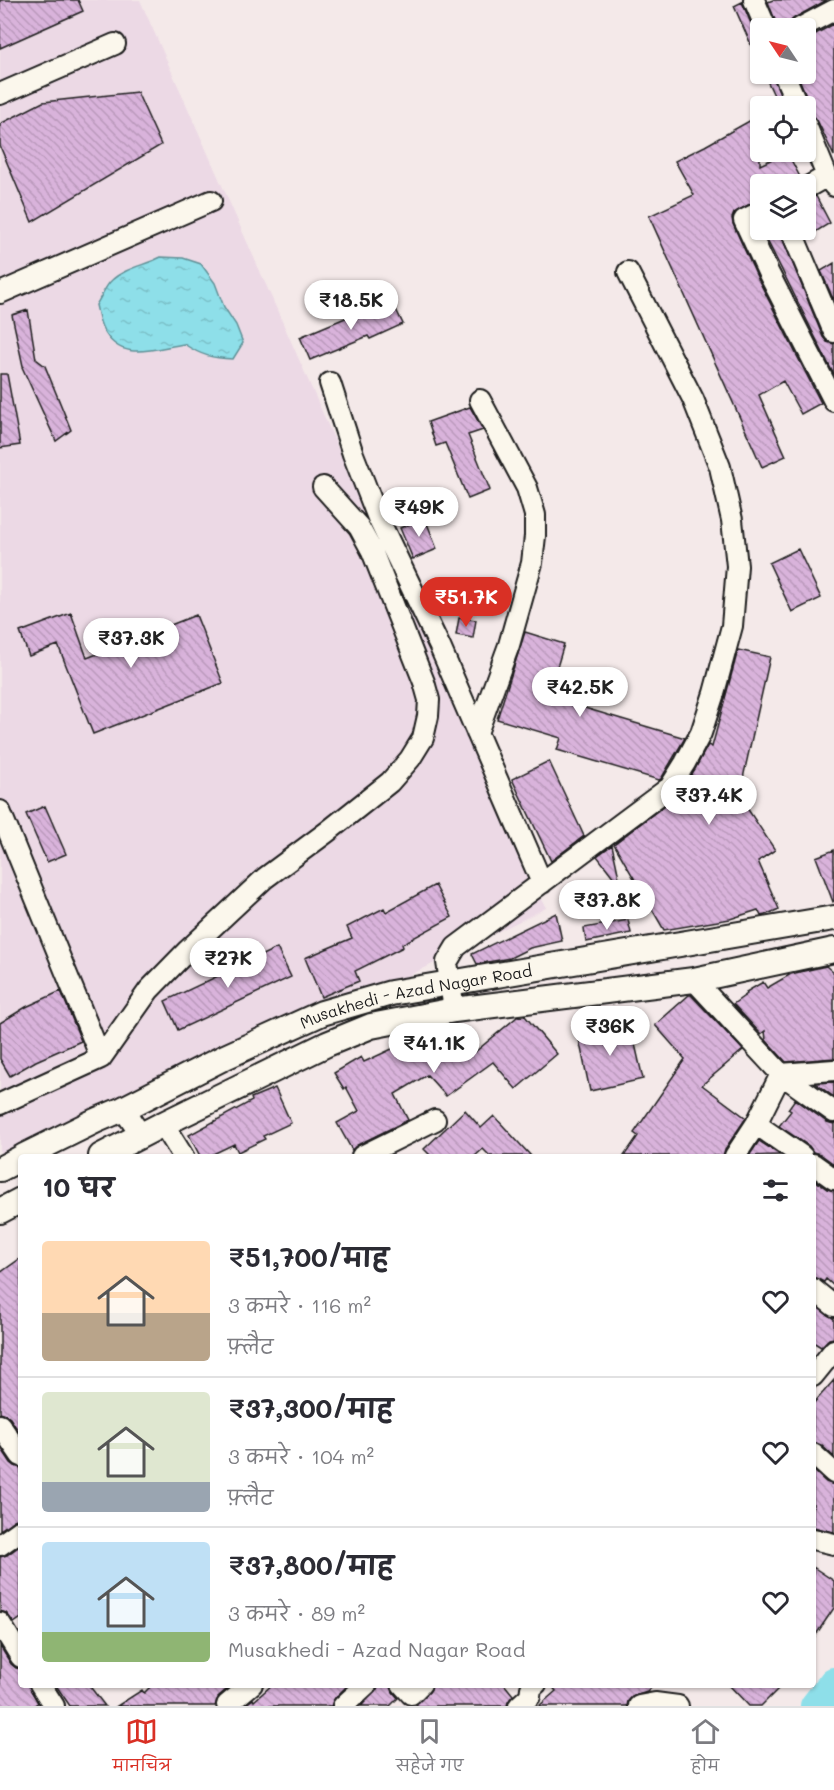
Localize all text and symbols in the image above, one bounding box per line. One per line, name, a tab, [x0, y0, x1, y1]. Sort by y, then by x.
north arrow	[750, 18, 816, 84]
map controls	[750, 18, 816, 240]
button: locate	[750, 96, 816, 162]
button: layers	[750, 174, 816, 240]
pin: ₹18.5K	[302, 280, 400, 331]
text: ₹18.5K	[318, 286, 384, 312]
pin: ₹49K	[383, 487, 455, 538]
text: ₹49K	[393, 493, 445, 519]
pin: ₹51.7K	[417, 577, 515, 628]
text: ₹51.7K	[434, 583, 498, 609]
pin: ₹37.3K	[82, 618, 180, 669]
text: ₹37.3K	[97, 624, 165, 650]
pin: ₹42.5K	[531, 667, 629, 718]
text: ₹42.5K	[546, 673, 614, 699]
pin: ₹37.4K	[660, 775, 758, 826]
text: ₹37.4K	[675, 781, 743, 807]
pin: ₹37.8K	[558, 880, 656, 931]
text: ₹37.8K	[573, 886, 641, 912]
pin: ₹27K	[192, 938, 264, 989]
text: ₹27K	[204, 944, 252, 970]
street label: Musakhedi - Azad Nagar Road	[296, 959, 533, 1032]
pin: ₹36K	[574, 1006, 646, 1057]
text: ₹36K	[585, 1012, 635, 1038]
pin: ₹41.1K	[385, 1023, 483, 1074]
text: ₹41.1K	[403, 1029, 465, 1055]
text: 10 घर	[42, 1170, 114, 1204]
icon: filters	[759, 1174, 792, 1207]
text: ₹51,700/माह	[228, 1240, 389, 1274]
icon: home	[90, 1265, 162, 1337]
icon: heart	[759, 1285, 792, 1318]
text: 3 कमरे · 116 m²	[228, 1292, 371, 1318]
text: फ़्लैट	[228, 1333, 274, 1359]
text: ₹37,300/माह	[228, 1391, 393, 1425]
icon: home	[90, 1416, 162, 1488]
icon: heart	[759, 1436, 792, 1469]
text: 3 कमरे · 104 m²	[228, 1443, 374, 1469]
text: फ़्लैट	[228, 1484, 274, 1510]
text: ₹37,800/माह	[228, 1548, 394, 1582]
icon: home	[90, 1566, 162, 1638]
icon: heart	[759, 1586, 792, 1619]
text: 3 कमरे · 89 m²	[228, 1600, 365, 1626]
text: Musakhedi - Azad Nagar Road	[228, 1636, 525, 1662]
tab: मानचित्र	[112, 1715, 171, 1783]
tab: सहेजे गए	[396, 1715, 464, 1783]
tab: होम	[689, 1715, 722, 1783]

